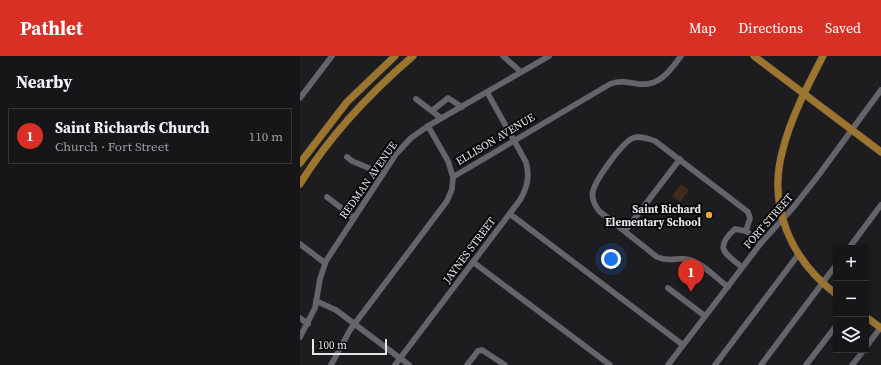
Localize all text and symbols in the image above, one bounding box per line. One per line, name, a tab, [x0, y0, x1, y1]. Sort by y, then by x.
text: Pathlet	[20, 15, 83, 41]
text: Map	[689, 18, 716, 38]
text: Directions	[738, 18, 803, 38]
text: Saved	[825, 18, 861, 38]
text: Nearby	[16, 70, 72, 94]
street label: ELLISON AVENUE	[453, 110, 538, 169]
text: Saint Richards Church	[55, 117, 210, 138]
text: 1	[26, 128, 34, 145]
text: 110 m	[249, 128, 283, 145]
text: Church · Fort Street	[55, 138, 169, 155]
street label: REDMAN AVENUE	[336, 138, 401, 222]
street label: FORT STREET	[740, 190, 797, 252]
place label: Saint Richard Elementary School	[605, 202, 701, 230]
marker: Saint Richard Elementary School	[704, 210, 714, 220]
street label: JAYNES STREET	[439, 214, 499, 287]
map controls	[833, 245, 869, 353]
button: +	[833, 245, 869, 281]
your location	[601, 249, 621, 269]
pin: 1	[678, 259, 704, 292]
button: −	[833, 281, 869, 317]
button: layers	[833, 317, 869, 353]
scale bar	[312, 337, 387, 356]
text: 100 m	[318, 338, 347, 353]

